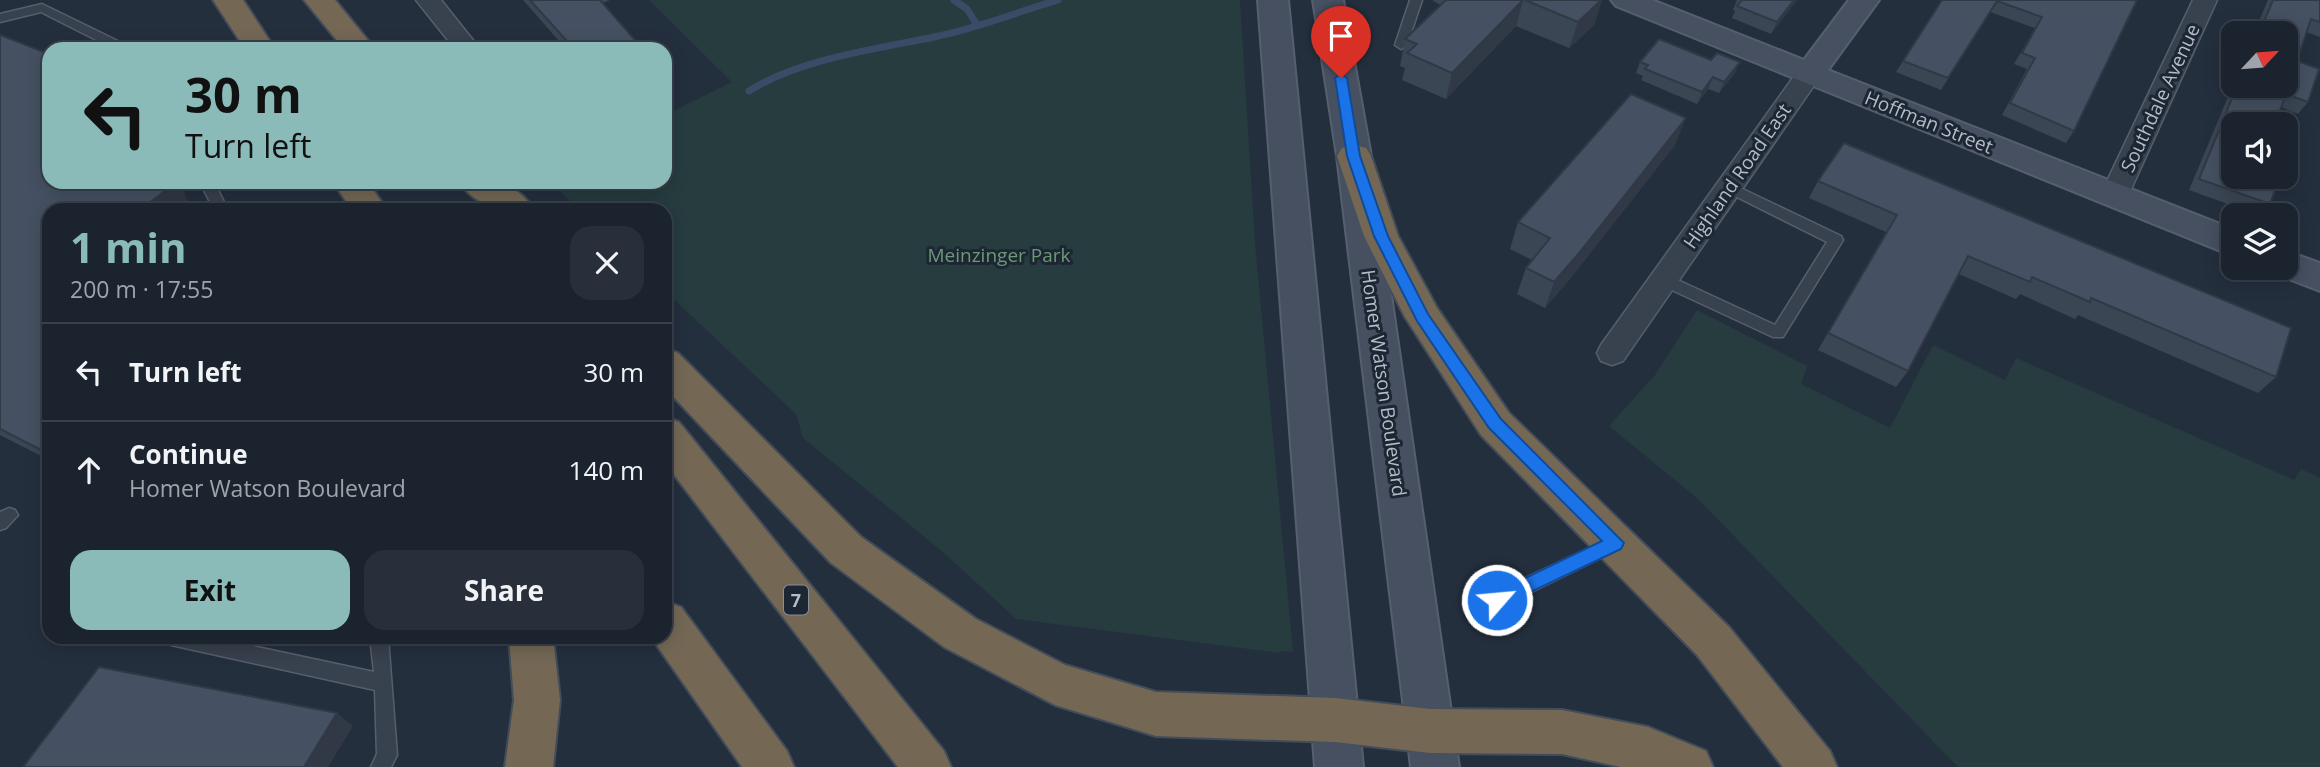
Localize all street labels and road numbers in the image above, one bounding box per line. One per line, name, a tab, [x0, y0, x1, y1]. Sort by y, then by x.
street label: Southdale Avenue	[2114, 20, 2206, 176]
street label: Hoffman Street	[1861, 84, 1997, 160]
street label: Highland Road East	[1677, 98, 1797, 254]
street label: Homer Watson Boulevard	[1355, 268, 1413, 498]
road number: 7	[784, 586, 808, 614]

